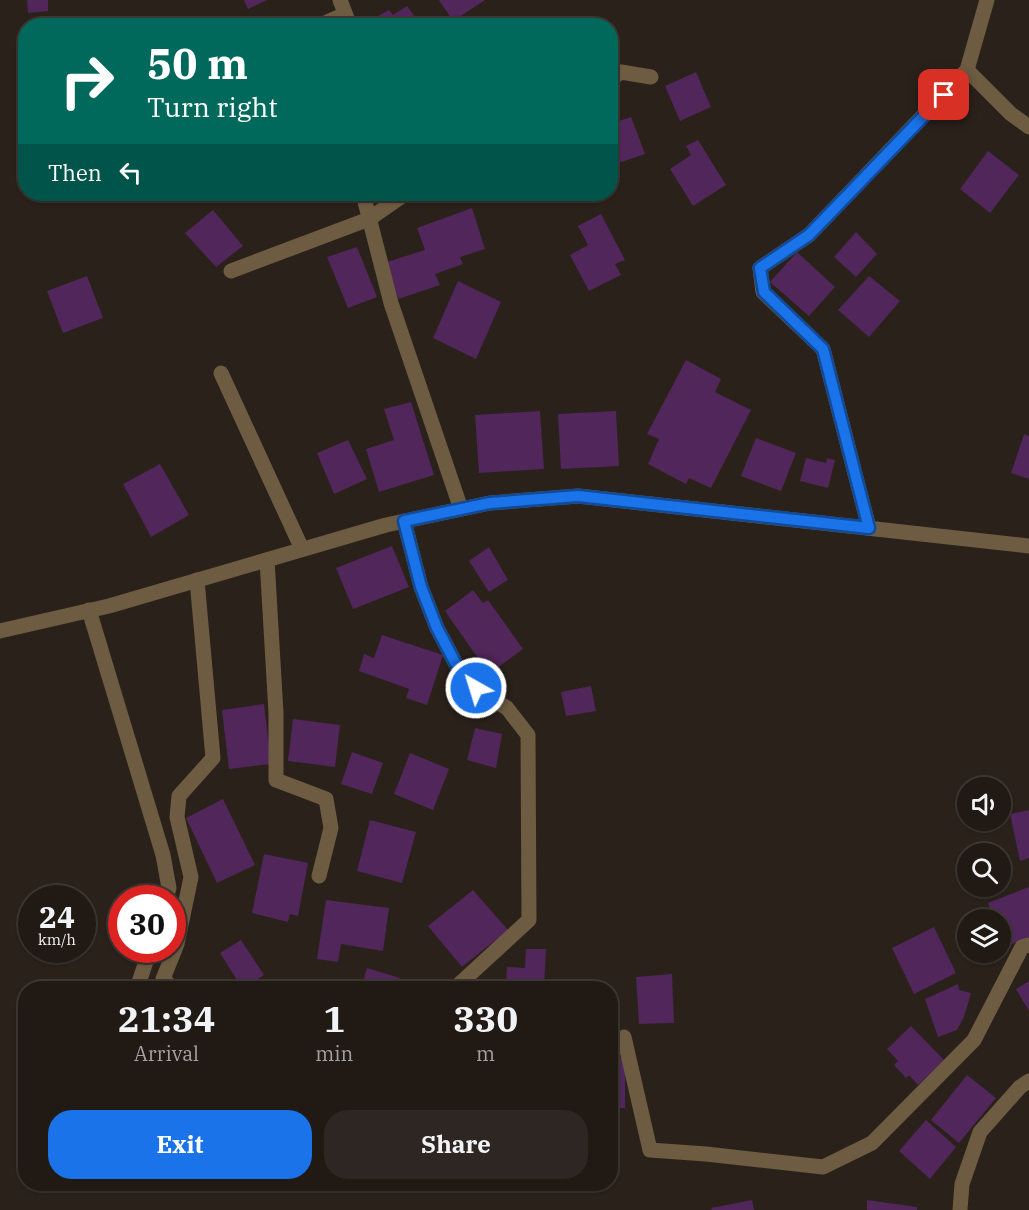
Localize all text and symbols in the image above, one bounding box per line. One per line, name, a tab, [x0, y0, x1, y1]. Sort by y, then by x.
text: 50 m	[147, 36, 248, 91]
icon: right	[48, 42, 126, 120]
pin	[918, 69, 969, 120]
icon: arrive	[927, 78, 960, 111]
text: Turn right	[147, 89, 278, 124]
icon: left	[114, 156, 147, 189]
text: Then	[48, 158, 102, 187]
position arrow	[444, 656, 508, 720]
map controls	[957, 777, 1011, 963]
button: sound	[957, 777, 1011, 831]
button: search	[957, 843, 1011, 897]
speed limit sign: 30	[108, 885, 186, 963]
text: 24	[39, 897, 75, 936]
button: layers	[957, 909, 1011, 963]
text: km/h	[38, 930, 76, 949]
text: 21:34	[118, 995, 215, 1042]
text: 1	[323, 995, 345, 1042]
text: 330	[453, 995, 518, 1042]
text: Arrival	[134, 1040, 199, 1067]
text: min	[315, 1040, 353, 1067]
text: m	[476, 1040, 495, 1067]
button: Exit	[48, 1110, 312, 1179]
button: Share	[324, 1110, 588, 1179]

